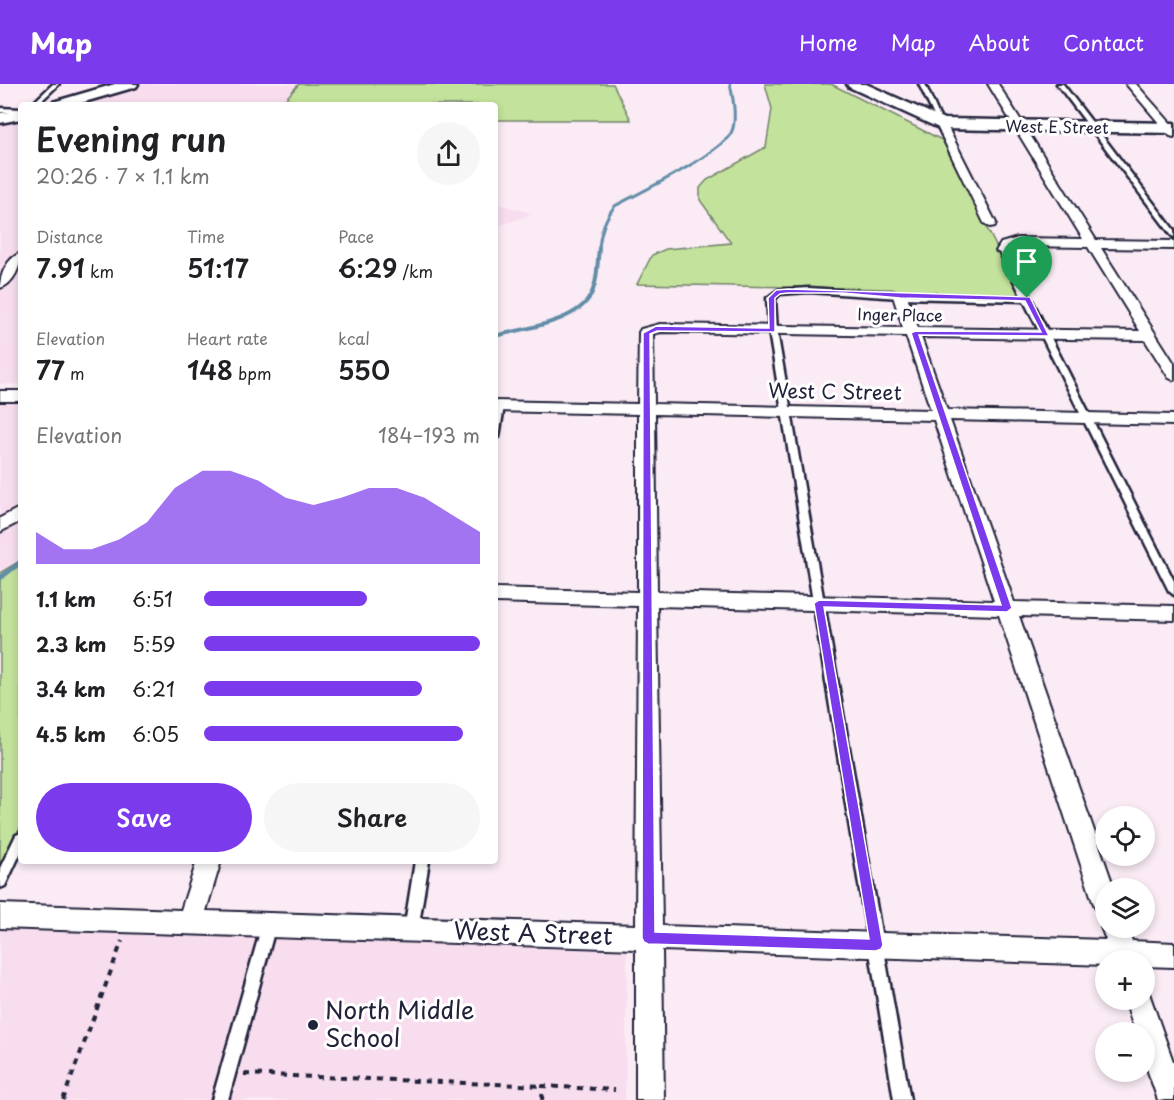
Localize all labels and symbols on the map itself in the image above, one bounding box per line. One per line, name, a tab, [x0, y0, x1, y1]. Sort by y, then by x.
street label: West E Street	[1005, 113, 1109, 139]
pin	[1001, 236, 1052, 298]
street label: Inger Place	[857, 301, 943, 327]
street label: West C Street	[768, 375, 902, 407]
street label: West A Street	[453, 911, 613, 953]
place label: North Middle School	[325, 991, 475, 1055]
marker: North Middle School	[306, 1018, 320, 1032]

